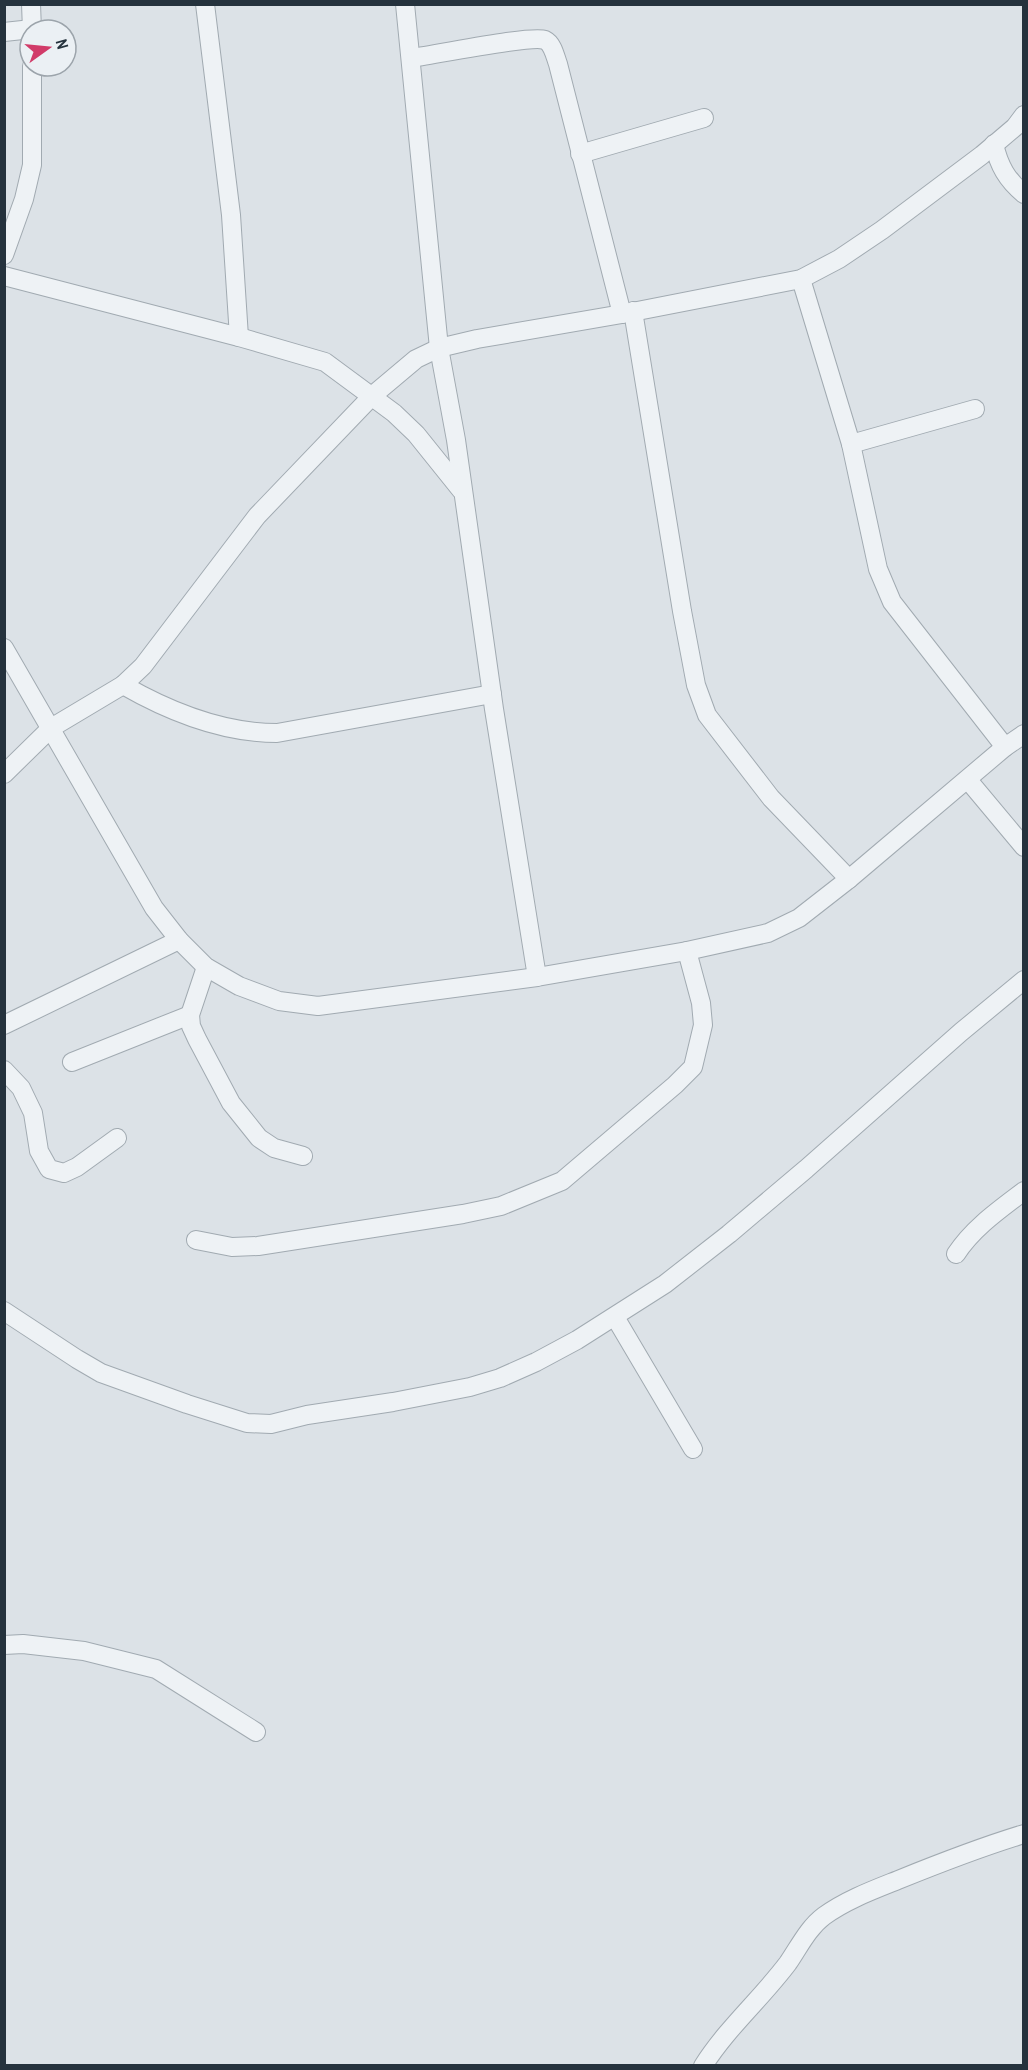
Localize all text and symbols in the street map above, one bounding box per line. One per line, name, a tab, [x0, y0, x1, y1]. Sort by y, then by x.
north arrow	[18, 18, 78, 78]
text: N	[51, 37, 74, 52]

